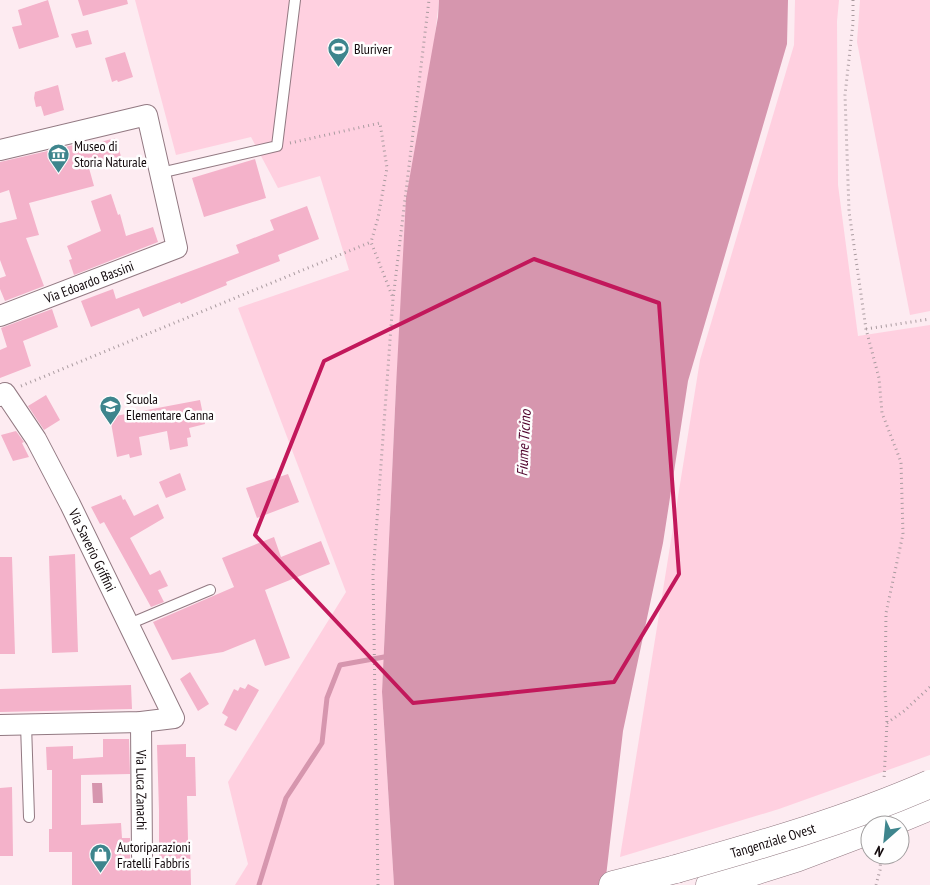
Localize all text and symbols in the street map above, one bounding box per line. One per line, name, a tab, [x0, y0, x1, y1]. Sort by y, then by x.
sports icon: Bluriver	[326, 37, 350, 68]
place label: Bluriver	[354, 40, 392, 58]
place label: Museo di Storia Naturale	[74, 137, 147, 171]
museum icon: Museo di Storia Naturale	[46, 142, 70, 173]
street label: Via Edoardo Bassini	[41, 257, 136, 308]
place label: Scuola Elementare Canna	[126, 390, 214, 424]
school or university icon: Scuola Elementare Canna	[98, 395, 122, 426]
water label: Fiume Ticino	[512, 408, 535, 477]
street label: Via Saverio Griffini	[64, 505, 120, 594]
street label: Via Luca Zanachi	[132, 749, 151, 830]
north arrow	[860, 815, 910, 865]
street label: Tangenziale Ovest	[728, 819, 818, 862]
place label: Autoriparazioni Fratelli Fabbris	[117, 838, 191, 872]
text: N	[872, 842, 887, 861]
shop icon: Autoriparazioni Fratelli Fabbris	[89, 843, 113, 874]

